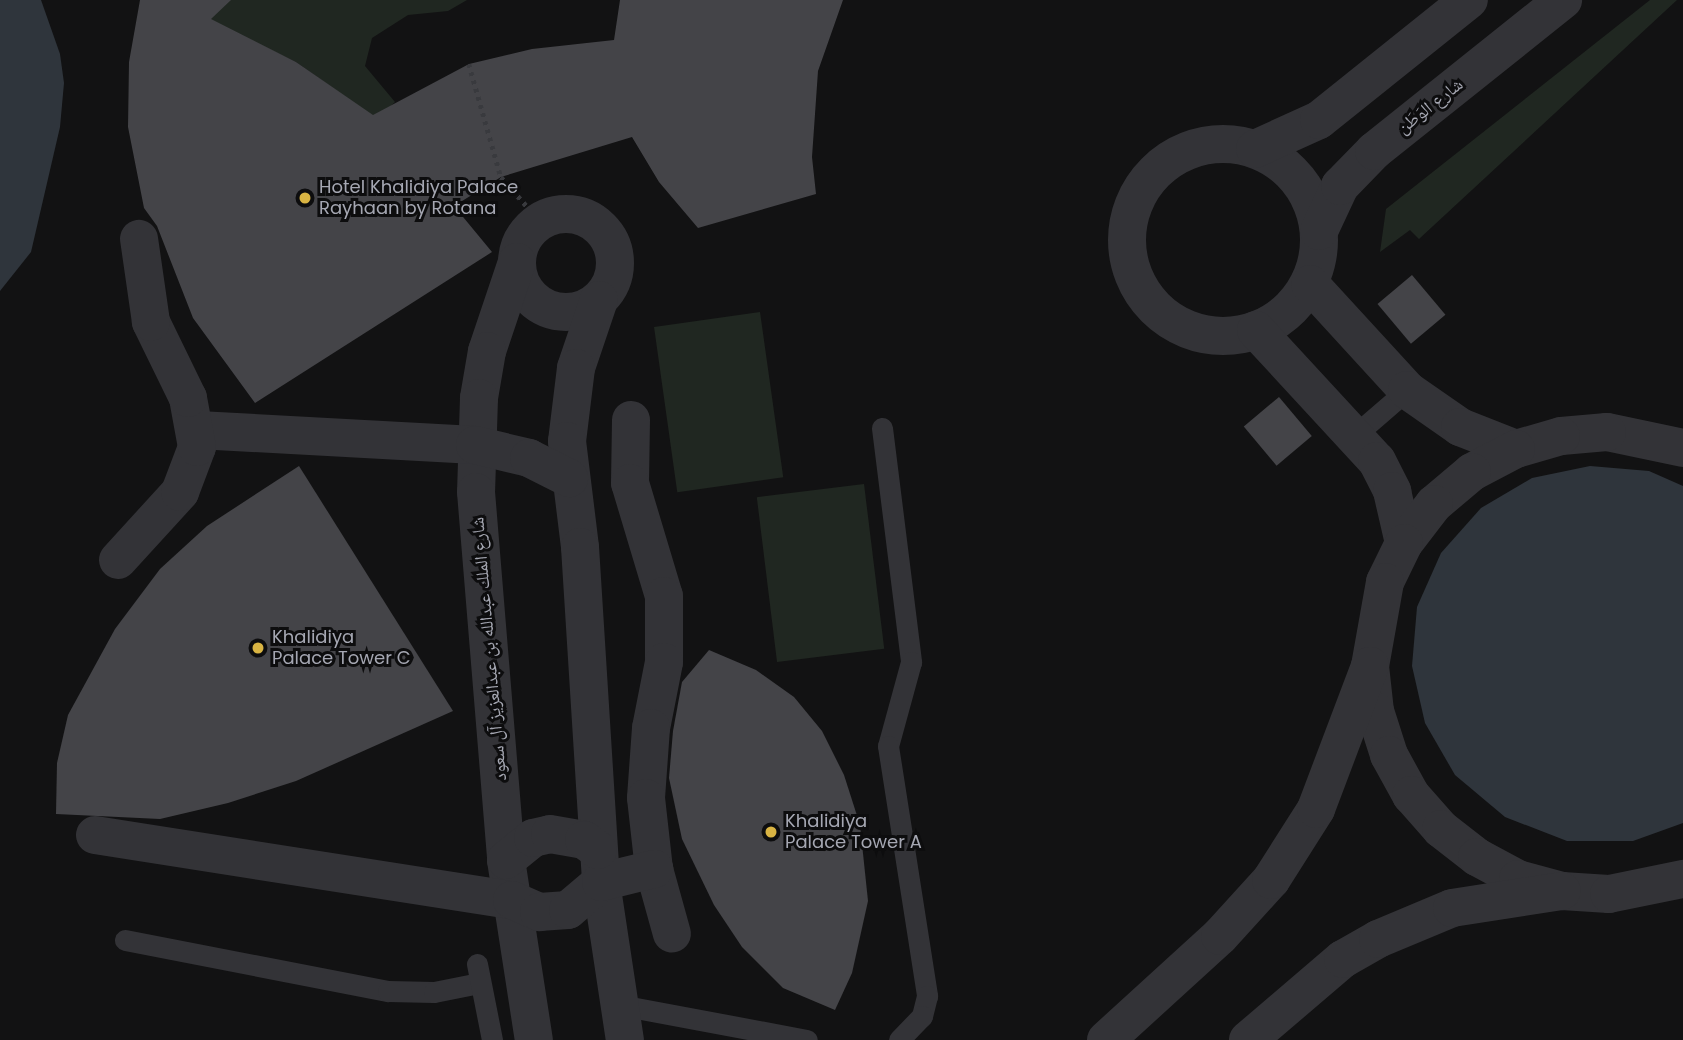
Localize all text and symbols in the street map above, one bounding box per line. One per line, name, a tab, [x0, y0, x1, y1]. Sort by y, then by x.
street label: شارع الوَطَن	[1393, 73, 1467, 139]
place label: Hotel Khalidiya Palace Rayhaan by Rotana	[319, 177, 518, 220]
marker: Hotel Khalidiya Palace Rayhaan by Rotana	[297, 190, 313, 206]
street label: شارع الملك عبدالله بن عبدالعزيز آل سعود	[467, 516, 511, 782]
place label: Khalidiya Palace Tower C	[272, 627, 411, 670]
marker: Khalidiya Palace Tower C	[250, 640, 266, 656]
place label: Khalidiya Palace Tower A	[785, 811, 922, 854]
marker: Khalidiya Palace Tower A	[763, 824, 779, 840]

